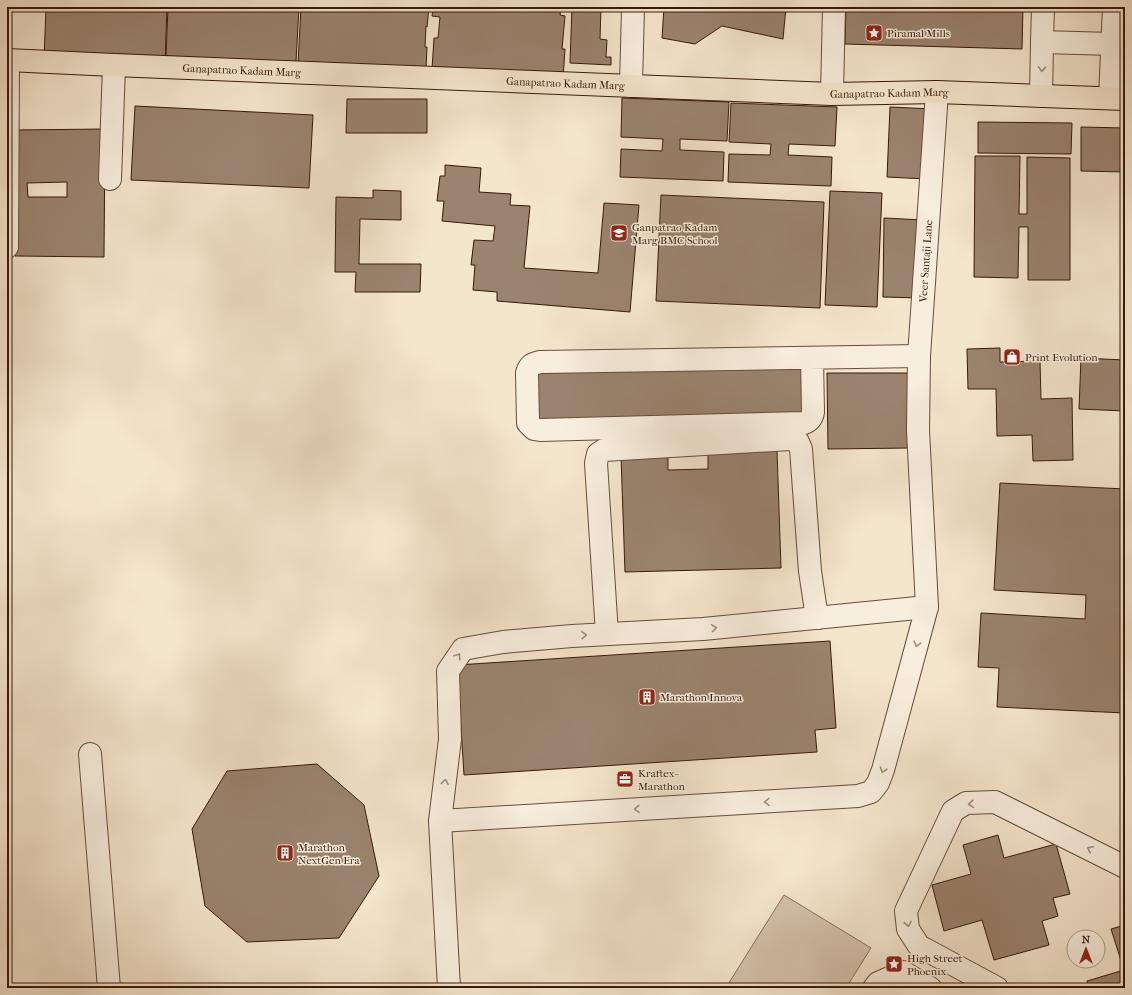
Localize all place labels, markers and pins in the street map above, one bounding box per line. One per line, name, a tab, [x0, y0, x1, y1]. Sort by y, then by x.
place icon: Piramal Mills	[864, 23, 884, 43]
place label: Piramal Mills	[887, 27, 950, 40]
place label: Ganpatrao Kadam Marg BMC School	[632, 221, 718, 247]
school or university icon: Ganpatrao Kadam Marg BMC School	[609, 223, 629, 243]
shop icon: Print Evolution	[1002, 347, 1022, 367]
place label: Print Evolution	[1025, 351, 1098, 364]
building icon: Marathon Innova	[637, 687, 657, 707]
place label: Marathon Innova	[660, 691, 743, 704]
place label: Kraftex- Marathon	[638, 767, 685, 793]
office icon: Kraftex- Marathon	[615, 769, 635, 789]
place label: Marathon NextGen Era	[298, 841, 361, 867]
building icon: Marathon NextGen Era	[275, 843, 295, 863]
place label: High Street Phoenix	[907, 952, 962, 978]
place icon: High Street Phoenix	[884, 954, 904, 974]

